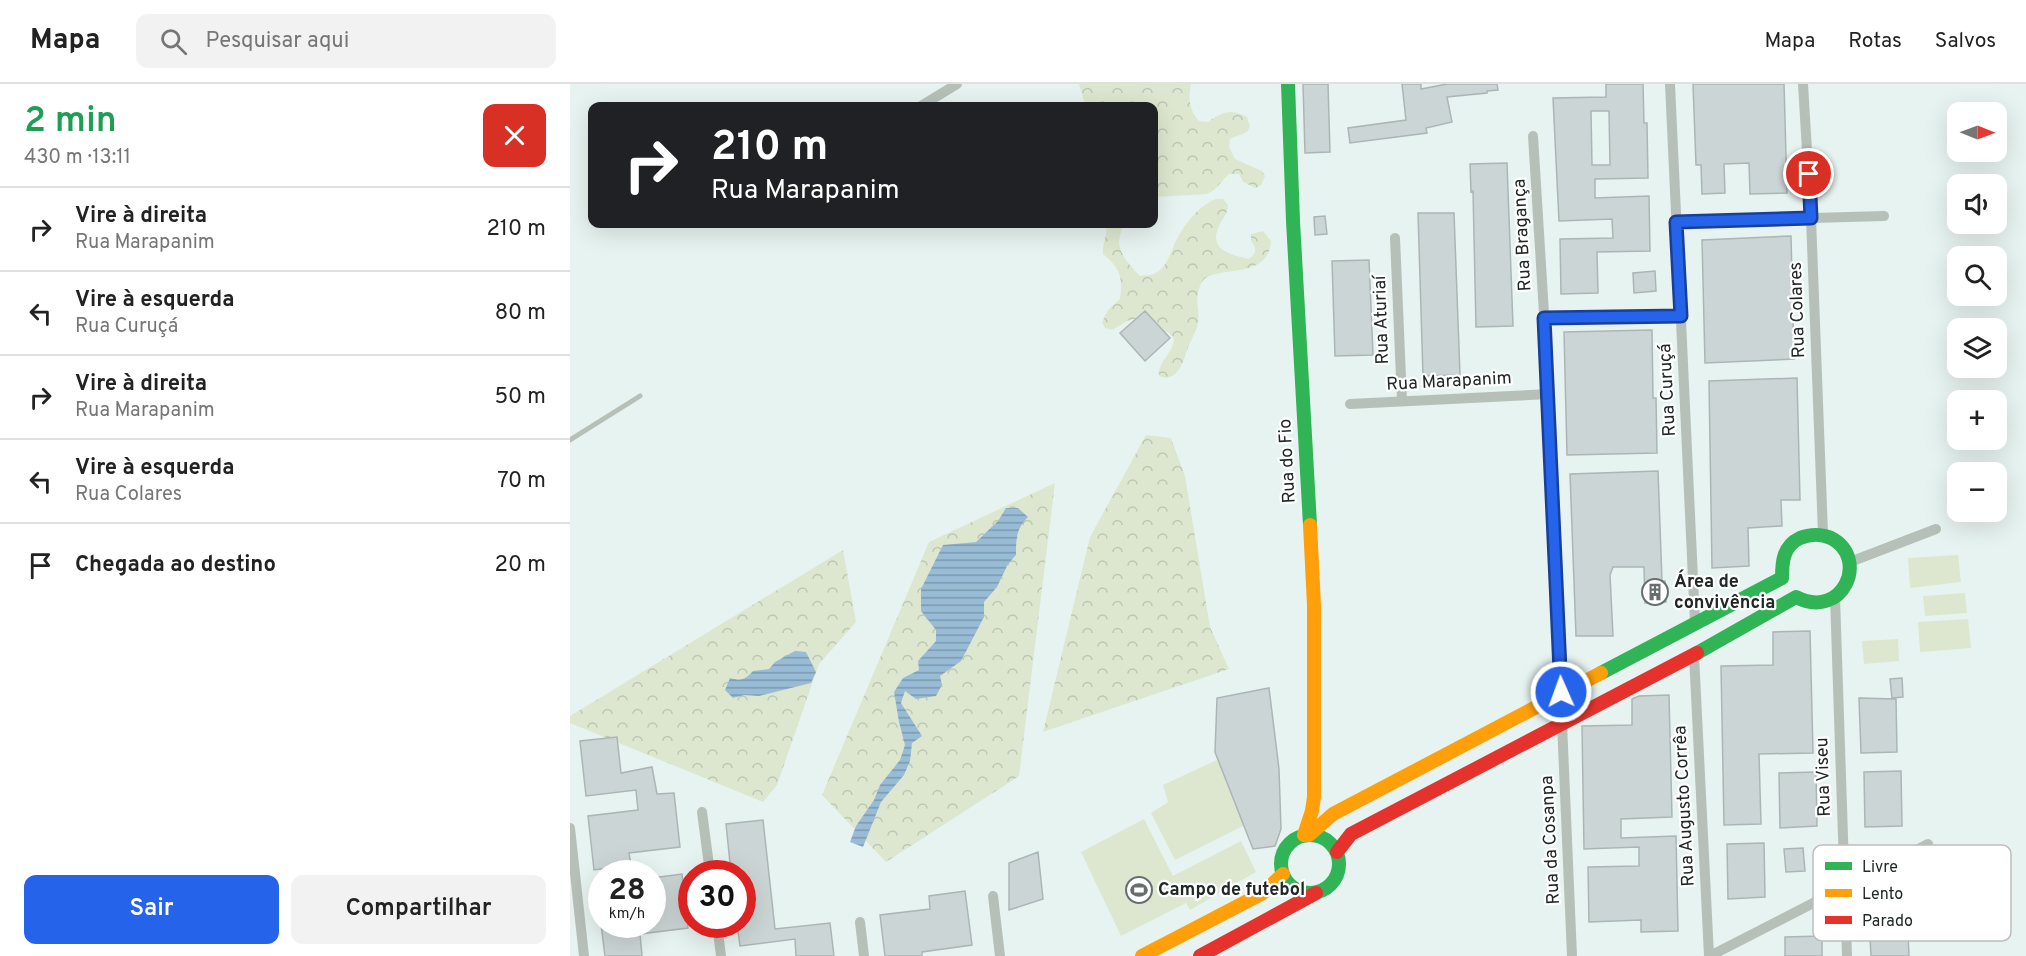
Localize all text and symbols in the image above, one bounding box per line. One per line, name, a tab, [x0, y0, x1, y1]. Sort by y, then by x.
search box	[136, 14, 556, 68]
text: Mapa	[30, 23, 100, 59]
icon: search	[157, 25, 190, 58]
text: Pesquisar aqui	[205, 28, 349, 55]
text: Mapa	[1765, 28, 1815, 55]
text: Rotas	[1848, 28, 1902, 55]
text: Salvos	[1935, 28, 1996, 55]
text: 2 min	[24, 99, 117, 145]
north arrow	[1947, 102, 2007, 162]
map controls	[1947, 102, 2007, 522]
button: close	[483, 104, 546, 167]
text: 210 m	[711, 122, 828, 175]
icon: right	[612, 126, 690, 204]
text: 430 m · 13:11	[24, 145, 131, 171]
pin	[1783, 148, 1834, 199]
icon: arrive	[1792, 157, 1825, 190]
text: Rua Marapanim	[711, 174, 900, 208]
button: sound	[1947, 174, 2007, 234]
street label: Rua Bragança	[1509, 178, 1537, 292]
text: Vire à direita	[75, 203, 207, 230]
icon: right	[24, 213, 57, 246]
text: 210 m	[486, 216, 546, 243]
text: Rua Marapanim	[75, 230, 215, 256]
button: search	[1947, 246, 2007, 306]
street label: Rua Colares	[1785, 261, 1811, 359]
street label: Rua Aturiaí	[1369, 274, 1395, 365]
text: Vire à esquerda	[75, 287, 234, 314]
icon: left	[24, 297, 57, 330]
text: 80 m	[495, 300, 546, 327]
text: Rua Curuçá	[75, 314, 178, 340]
button: layers	[1947, 318, 2007, 378]
street label: Rua Curuçá	[1654, 343, 1682, 437]
street label: Rua Marapanim	[1386, 367, 1512, 397]
text: Vire à direita	[75, 371, 207, 398]
icon: right	[24, 381, 57, 414]
text: 50 m	[494, 384, 546, 411]
button: +	[1947, 390, 2007, 450]
text: Rua Marapanim	[75, 398, 215, 424]
street label: Rua do Fio	[1274, 418, 1302, 504]
text: Vire à esquerda	[75, 455, 234, 482]
button: −	[1947, 462, 2007, 522]
icon: left	[24, 465, 57, 498]
text: 70 m	[497, 468, 546, 495]
text: Rua Colares	[75, 482, 182, 508]
icon: arrive	[24, 549, 57, 582]
text: Chegada ao destino	[75, 552, 276, 579]
text: 20 m	[495, 552, 546, 579]
place label: Área de convivência	[1674, 569, 1775, 615]
building icon: Área de convivência	[1640, 577, 1670, 607]
position arrow	[1529, 660, 1593, 724]
street label: Rua Augusto Corrêa	[1669, 725, 1701, 887]
street label: Rua Viseu	[1811, 737, 1837, 817]
street label: Rua da Cosanpa	[1536, 775, 1566, 905]
legend	[1813, 845, 2011, 941]
text: Livre	[1862, 858, 1898, 878]
speed limit sign: 30	[678, 860, 756, 938]
text: 28	[608, 873, 646, 910]
button: Sair	[24, 875, 279, 944]
button: Compartilhar	[291, 875, 546, 944]
sports icon: Campo de futebol	[1124, 875, 1154, 905]
place label: Campo de futebol	[1158, 879, 1305, 902]
text: Lento	[1862, 885, 1903, 905]
text: km/h	[609, 905, 645, 924]
text: Parado	[1862, 912, 1913, 932]

